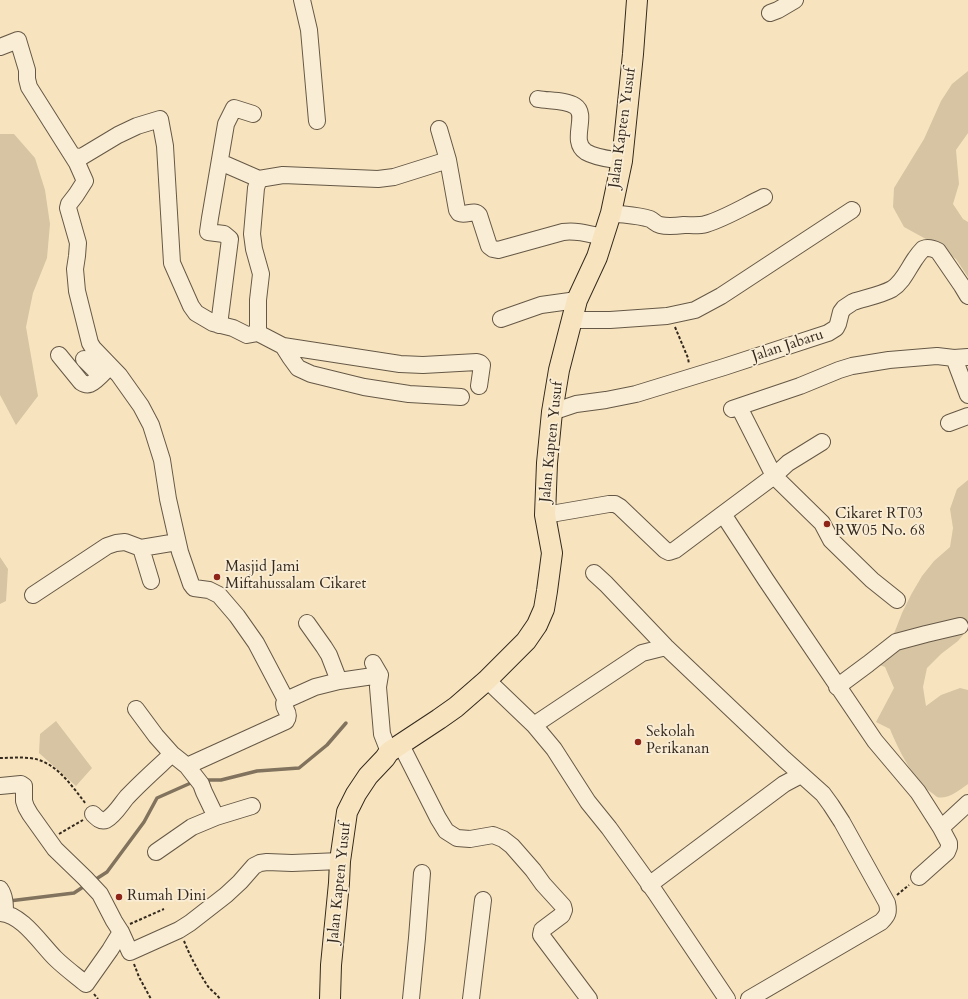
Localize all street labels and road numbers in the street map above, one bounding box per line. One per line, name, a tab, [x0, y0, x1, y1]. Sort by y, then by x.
street label: Jalan Kapten Yusuf	[606, 67, 640, 189]
street label: Jalan Jabaru	[750, 326, 826, 366]
street label: Jalan Kapten Yusuf	[537, 381, 567, 503]
street label: Jalan Kapten Yusuf	[325, 822, 355, 944]

